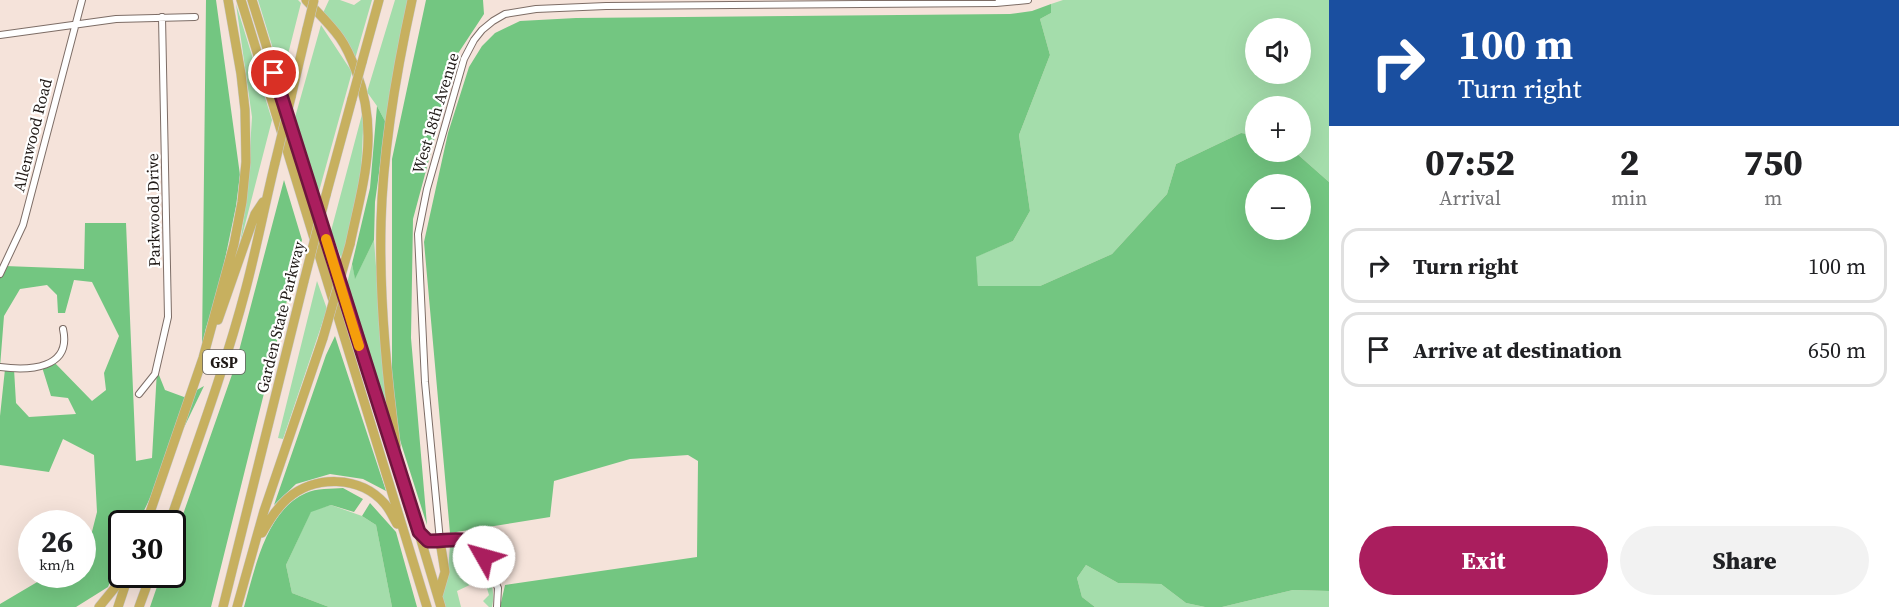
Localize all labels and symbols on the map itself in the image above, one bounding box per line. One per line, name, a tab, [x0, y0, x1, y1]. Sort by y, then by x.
pin	[248, 47, 299, 98]
street label: West 18th Avenue	[406, 50, 464, 176]
street label: Allenwood Road	[7, 76, 57, 194]
street label: Parkwood Drive	[141, 153, 165, 267]
street label: Garden State Parkway	[250, 238, 310, 395]
road number: GSP	[203, 350, 245, 374]
speed limit sign: 30	[108, 510, 186, 588]
position arrow	[452, 525, 516, 589]

